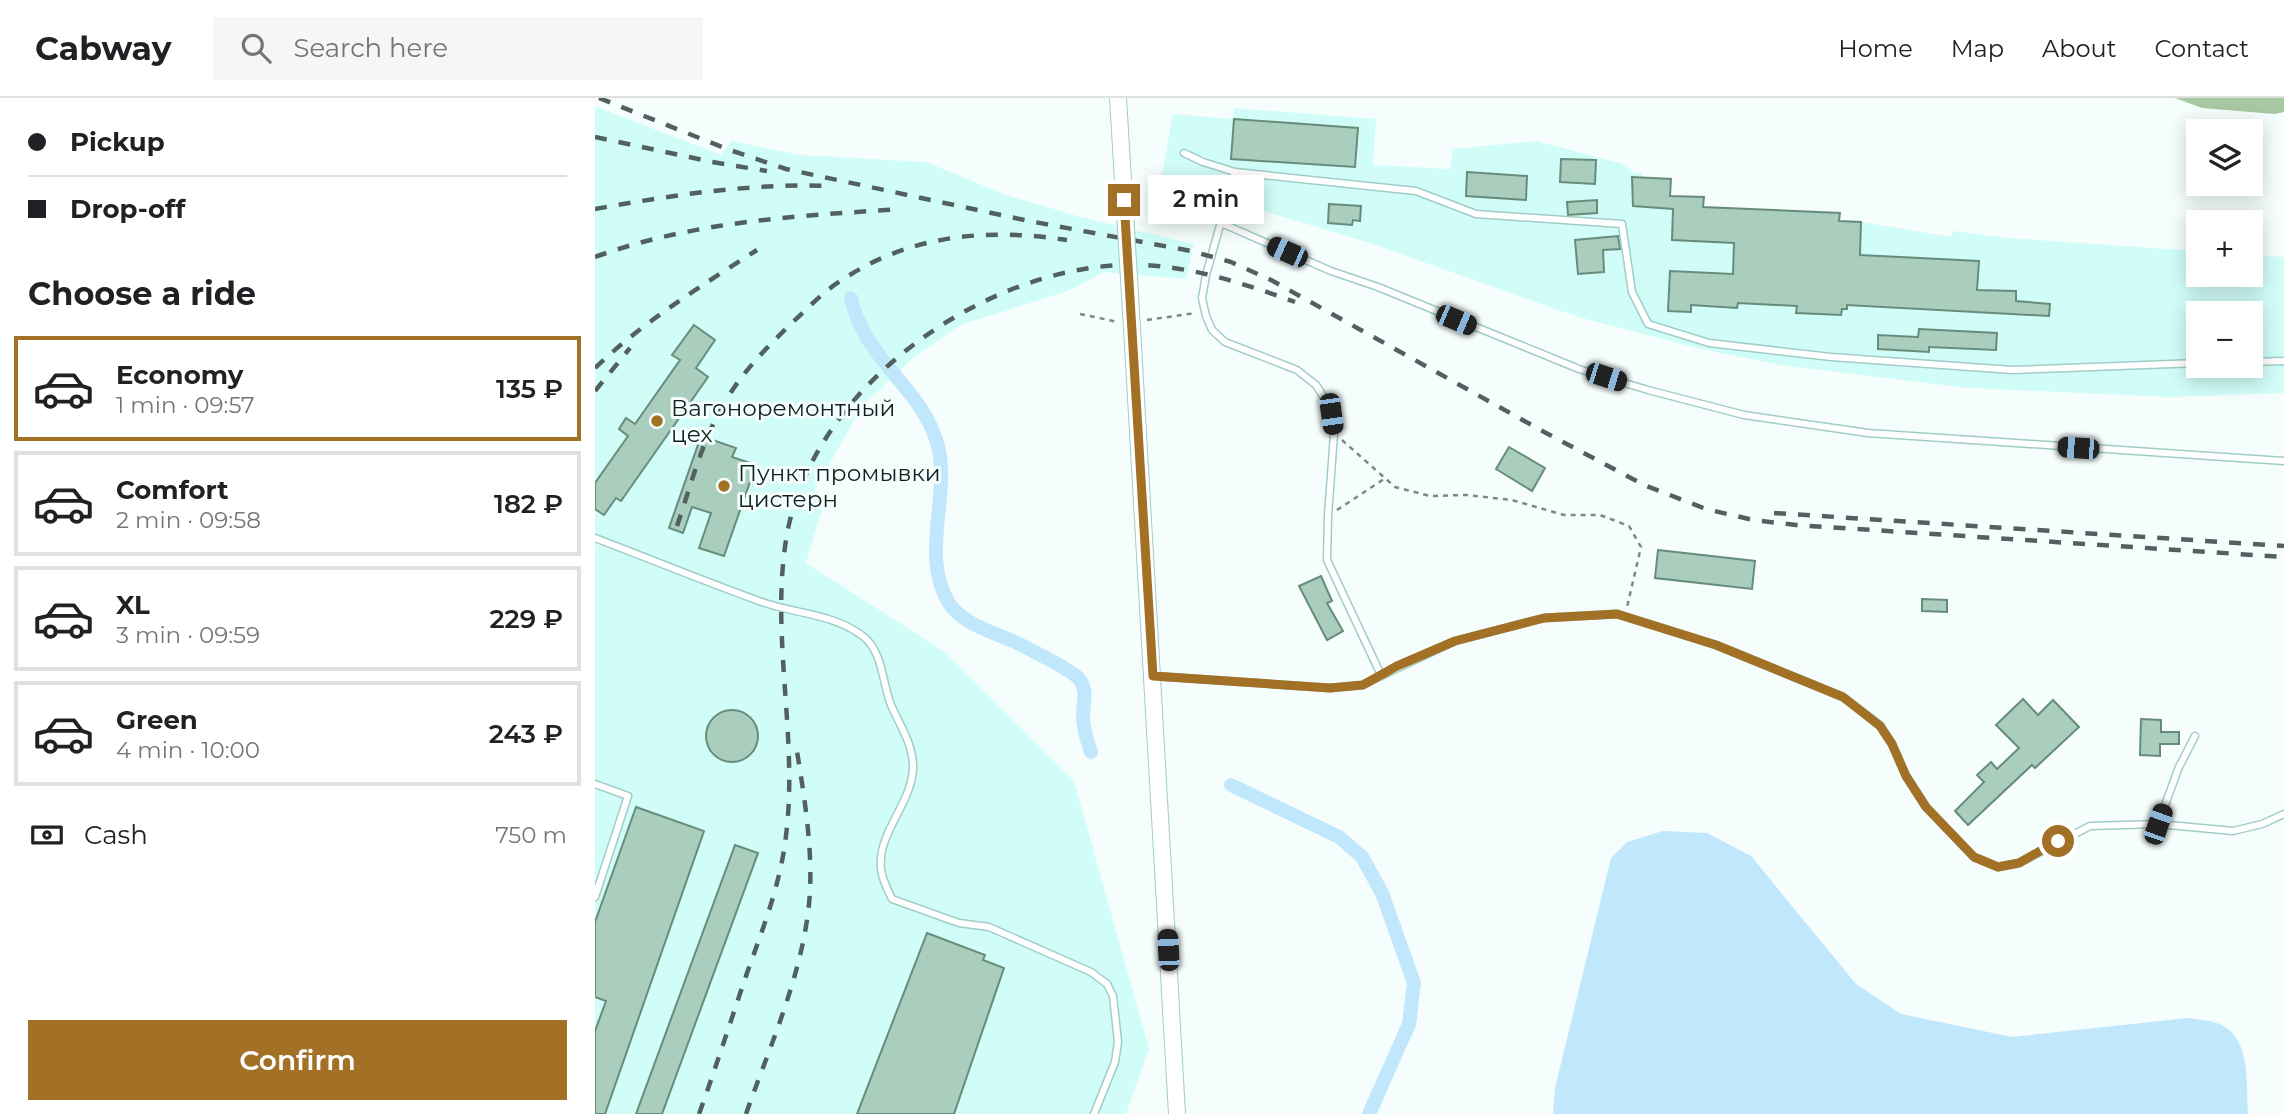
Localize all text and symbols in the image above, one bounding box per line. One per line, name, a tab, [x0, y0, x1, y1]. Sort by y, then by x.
search box	[213, 17, 703, 80]
text: Cabway	[35, 28, 171, 68]
icon: search	[237, 29, 275, 67]
text: Search here	[293, 32, 448, 64]
text: Home	[1838, 34, 1913, 63]
text: Map	[1951, 34, 2004, 63]
text: About	[2042, 34, 2116, 63]
text: Contact	[2154, 34, 2249, 63]
map controls	[2186, 119, 2263, 378]
button: layers	[2186, 119, 2263, 196]
text: Pickup	[70, 126, 165, 158]
callout: 2 min	[1149, 176, 1264, 224]
route end	[1108, 184, 1140, 216]
text: 2 min	[1173, 185, 1239, 213]
text: Drop-off	[70, 193, 185, 225]
button: +	[2186, 210, 2263, 287]
car	[1264, 234, 1311, 270]
text: Choose a ride	[28, 274, 256, 313]
button: −	[2186, 301, 2263, 378]
car	[1433, 302, 1480, 338]
icon: car	[32, 357, 95, 420]
text: Economy	[116, 359, 243, 391]
car	[1583, 361, 1630, 393]
text: 135 ₽	[496, 373, 563, 405]
text: 1 min · 09:57	[116, 391, 255, 419]
car	[1318, 392, 1345, 436]
place label: Вагоноремонтный цех	[671, 394, 895, 448]
marker: Вагоноремонтный цех	[649, 413, 665, 429]
car	[2057, 436, 2100, 460]
place label: Пункт промывки цистерн	[738, 459, 941, 513]
icon: car	[32, 472, 95, 535]
text: Comfort	[116, 474, 228, 506]
marker: Пункт промывки цистерн	[716, 478, 732, 494]
text: 182 ₽	[494, 488, 563, 520]
text: 2 min · 09:58	[116, 506, 261, 534]
icon: car	[32, 587, 95, 650]
text: XL	[116, 589, 150, 621]
text: 229 ₽	[489, 603, 563, 635]
text: 3 min · 09:59	[116, 621, 260, 649]
icon: car	[32, 702, 95, 765]
text: Green	[116, 704, 198, 736]
text: 243 ₽	[489, 718, 563, 750]
text: 4 min · 10:00	[116, 736, 260, 764]
car	[2142, 801, 2175, 847]
icon: cash	[28, 816, 66, 854]
text: Cash	[84, 819, 148, 851]
text: 750 m	[495, 821, 567, 849]
route start	[2042, 825, 2074, 857]
car	[1157, 928, 1180, 972]
button: Confirm	[28, 1020, 567, 1100]

